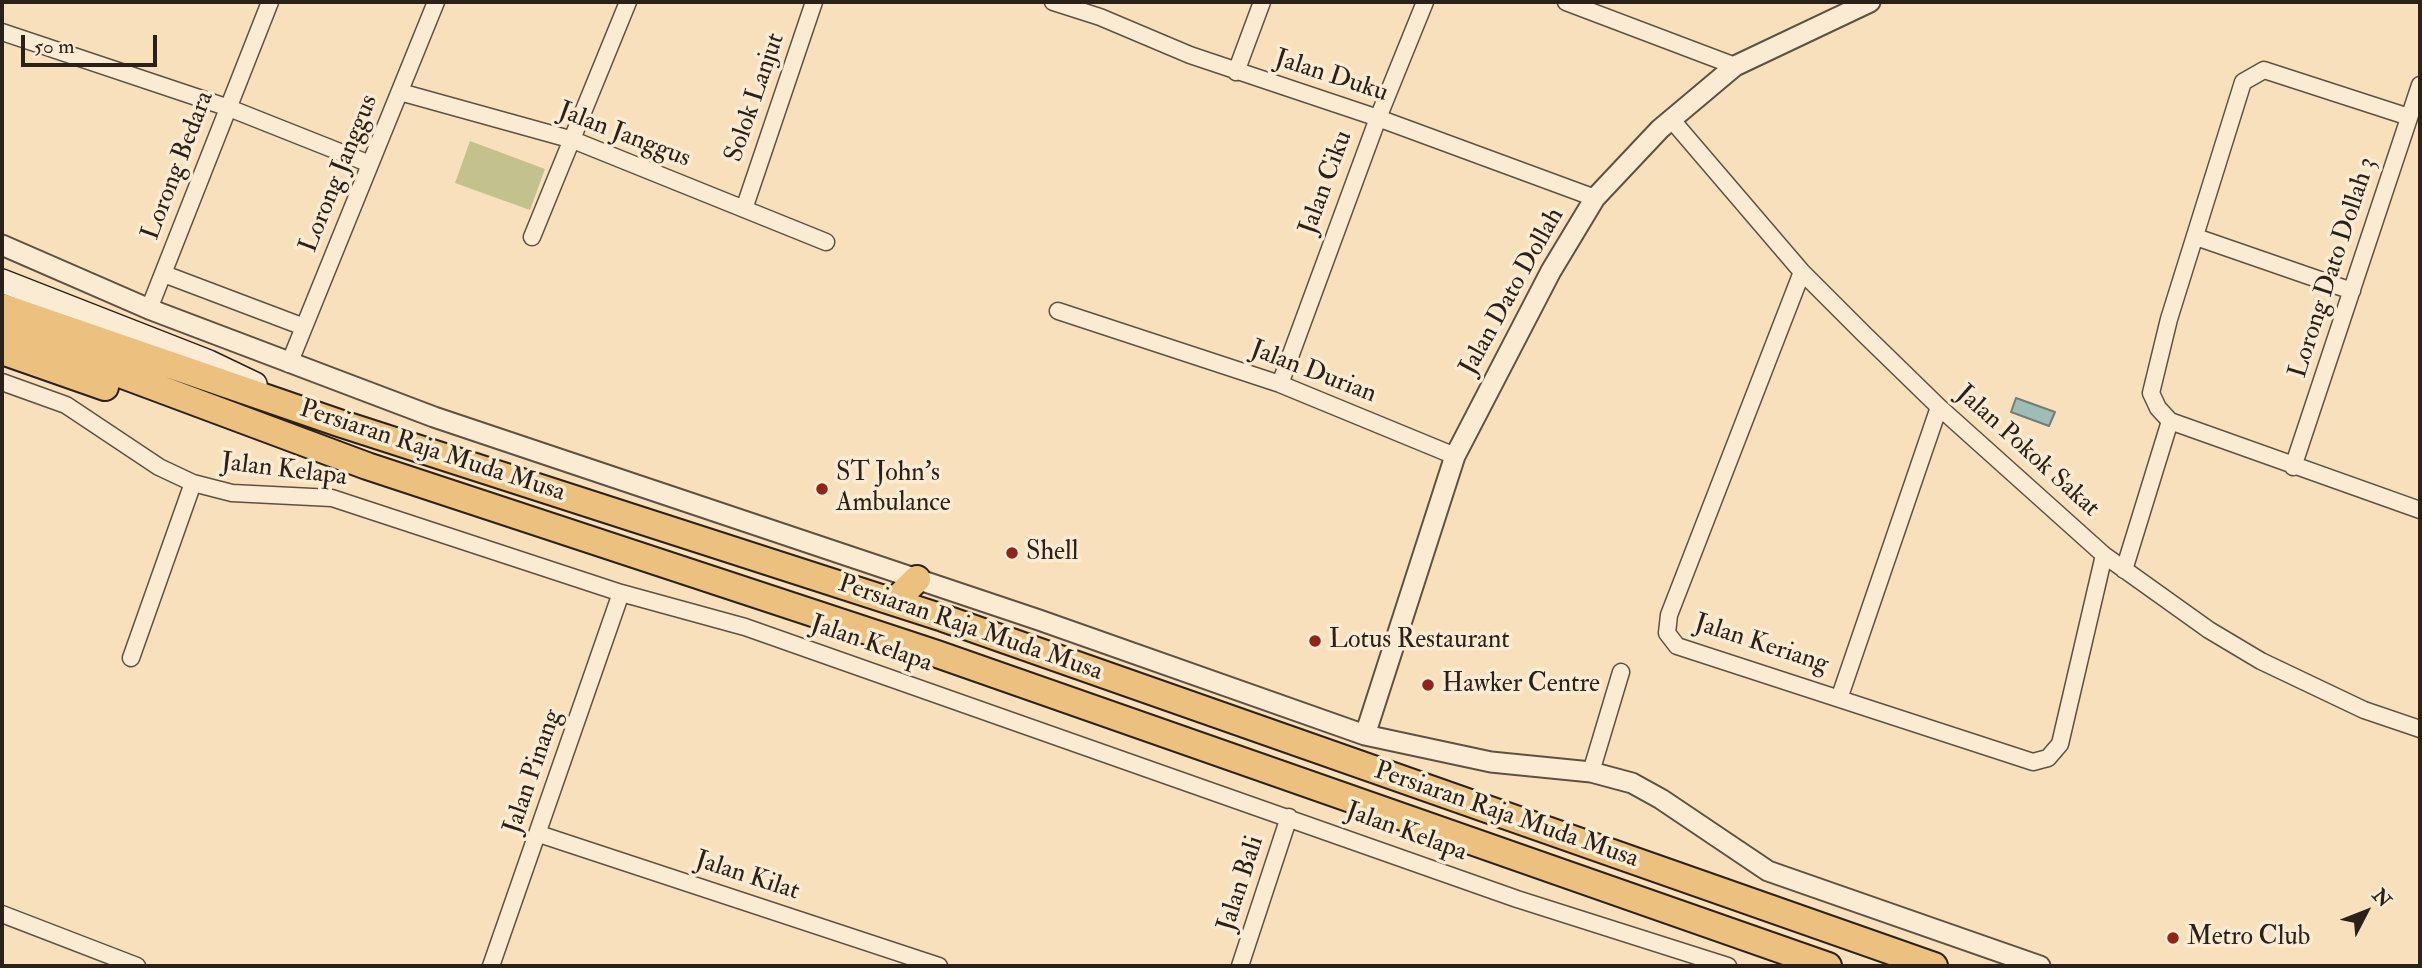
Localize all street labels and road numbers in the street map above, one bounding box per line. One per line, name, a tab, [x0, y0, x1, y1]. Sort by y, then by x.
street label: Solok Lanjut	[719, 29, 793, 167]
street label: Jalan Duku	[1270, 44, 1392, 110]
street label: Lorong Bedara	[136, 87, 222, 245]
street label: Lorong Janggus	[294, 91, 386, 257]
street label: Jalan Janggus	[553, 97, 695, 175]
street label: Jalan Ciku	[1294, 127, 1360, 239]
street label: Lorong Dato Dollah 3	[2284, 154, 2384, 382]
street label: Jalan Dato Dollah	[1454, 203, 1572, 381]
street label: Jalan Durian	[1246, 335, 1380, 411]
street label: Jalan Pokok Sakat	[1949, 379, 2105, 525]
street label: Persiaran Raja Muda Musa	[295, 394, 569, 510]
street label: Jalan Kelapa	[219, 448, 349, 494]
street label: Persiaran Raja Muda Musa	[834, 569, 1106, 689]
street label: Jalan Keriang	[1690, 609, 1832, 681]
street label: Jalan Kelapa	[806, 610, 936, 680]
street label: Jalan Pinang	[498, 706, 570, 838]
street label: Persiaran Raja Muda Musa	[1370, 756, 1642, 876]
street label: Jalan Kelapa	[1341, 797, 1471, 869]
street label: Jalan Bali	[1212, 832, 1272, 936]
street label: Jalan Kilat	[691, 846, 803, 908]

